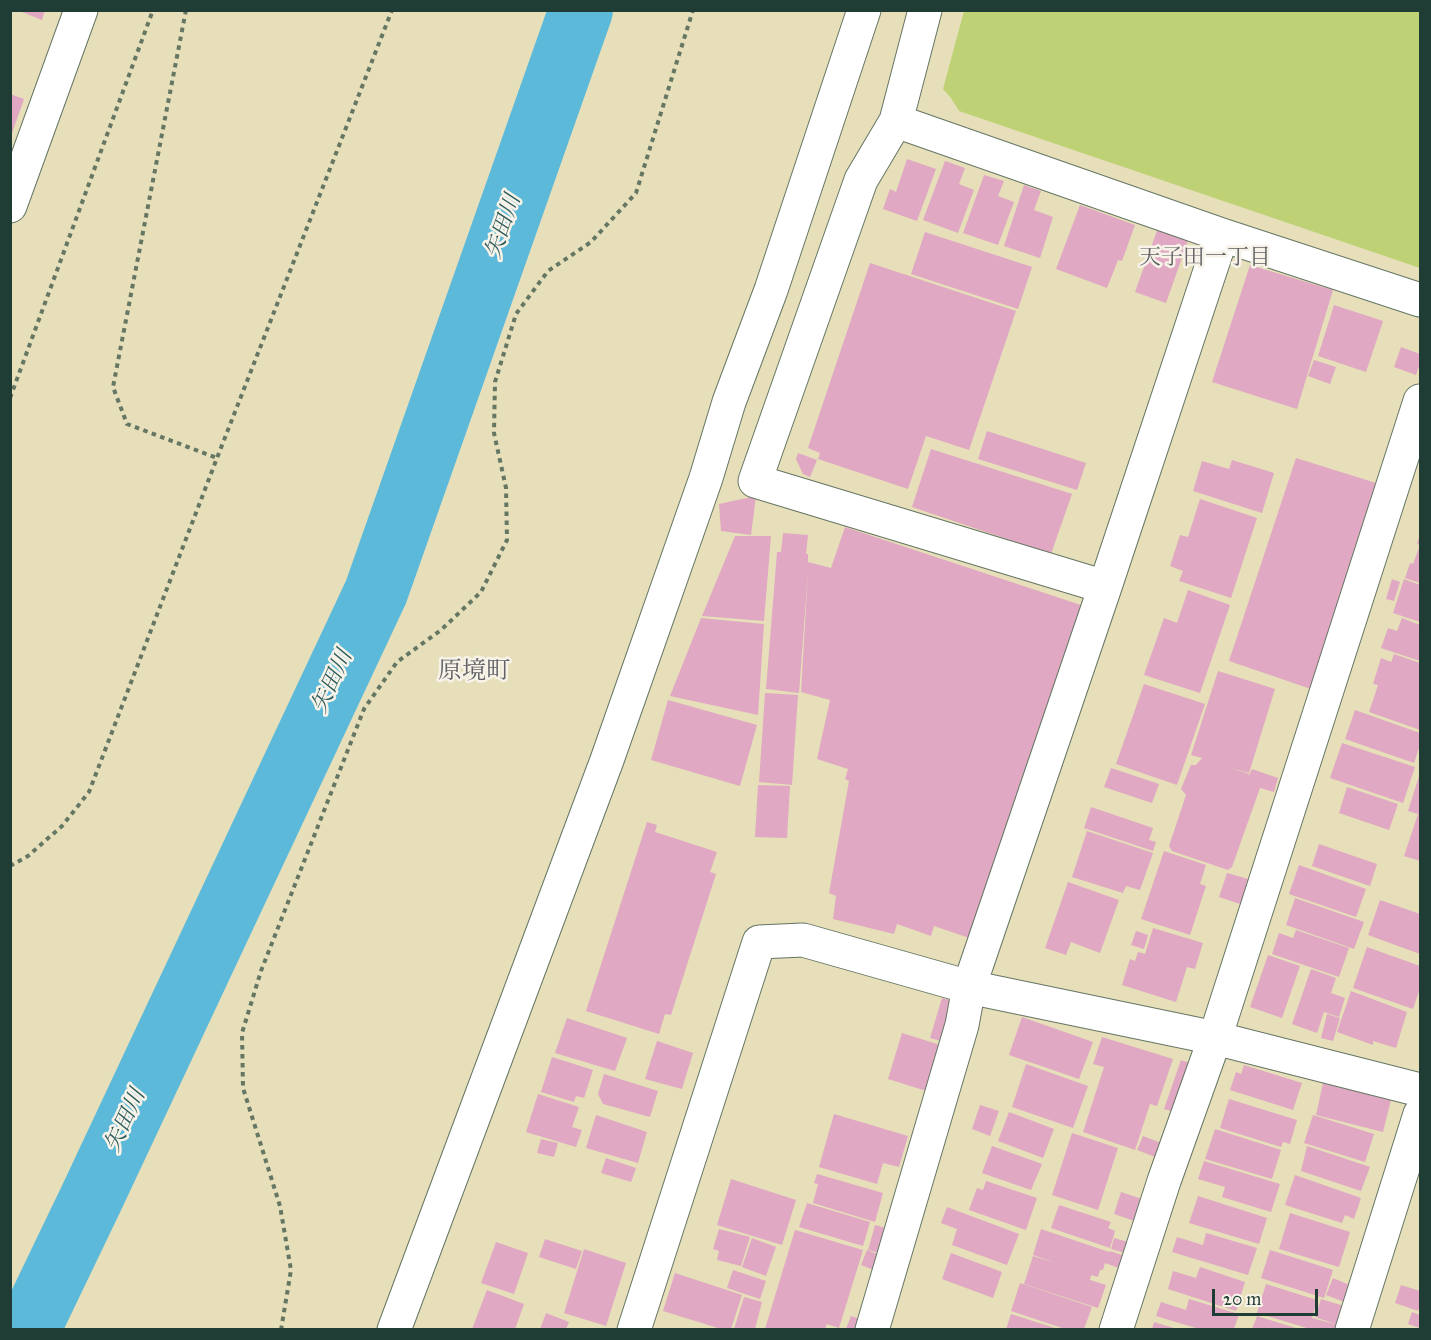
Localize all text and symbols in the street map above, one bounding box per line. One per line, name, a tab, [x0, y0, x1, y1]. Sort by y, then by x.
water label: 矢田川	[481, 192, 527, 262]
district label: 天子田一丁目	[1139, 246, 1271, 272]
water label: 矢田川	[307, 647, 359, 717]
district label: 原境町	[438, 658, 510, 686]
water label: 矢田川	[100, 1086, 152, 1156]
scale bar	[1215, 1277, 1322, 1315]
text: 20 m	[1223, 1288, 1261, 1310]

